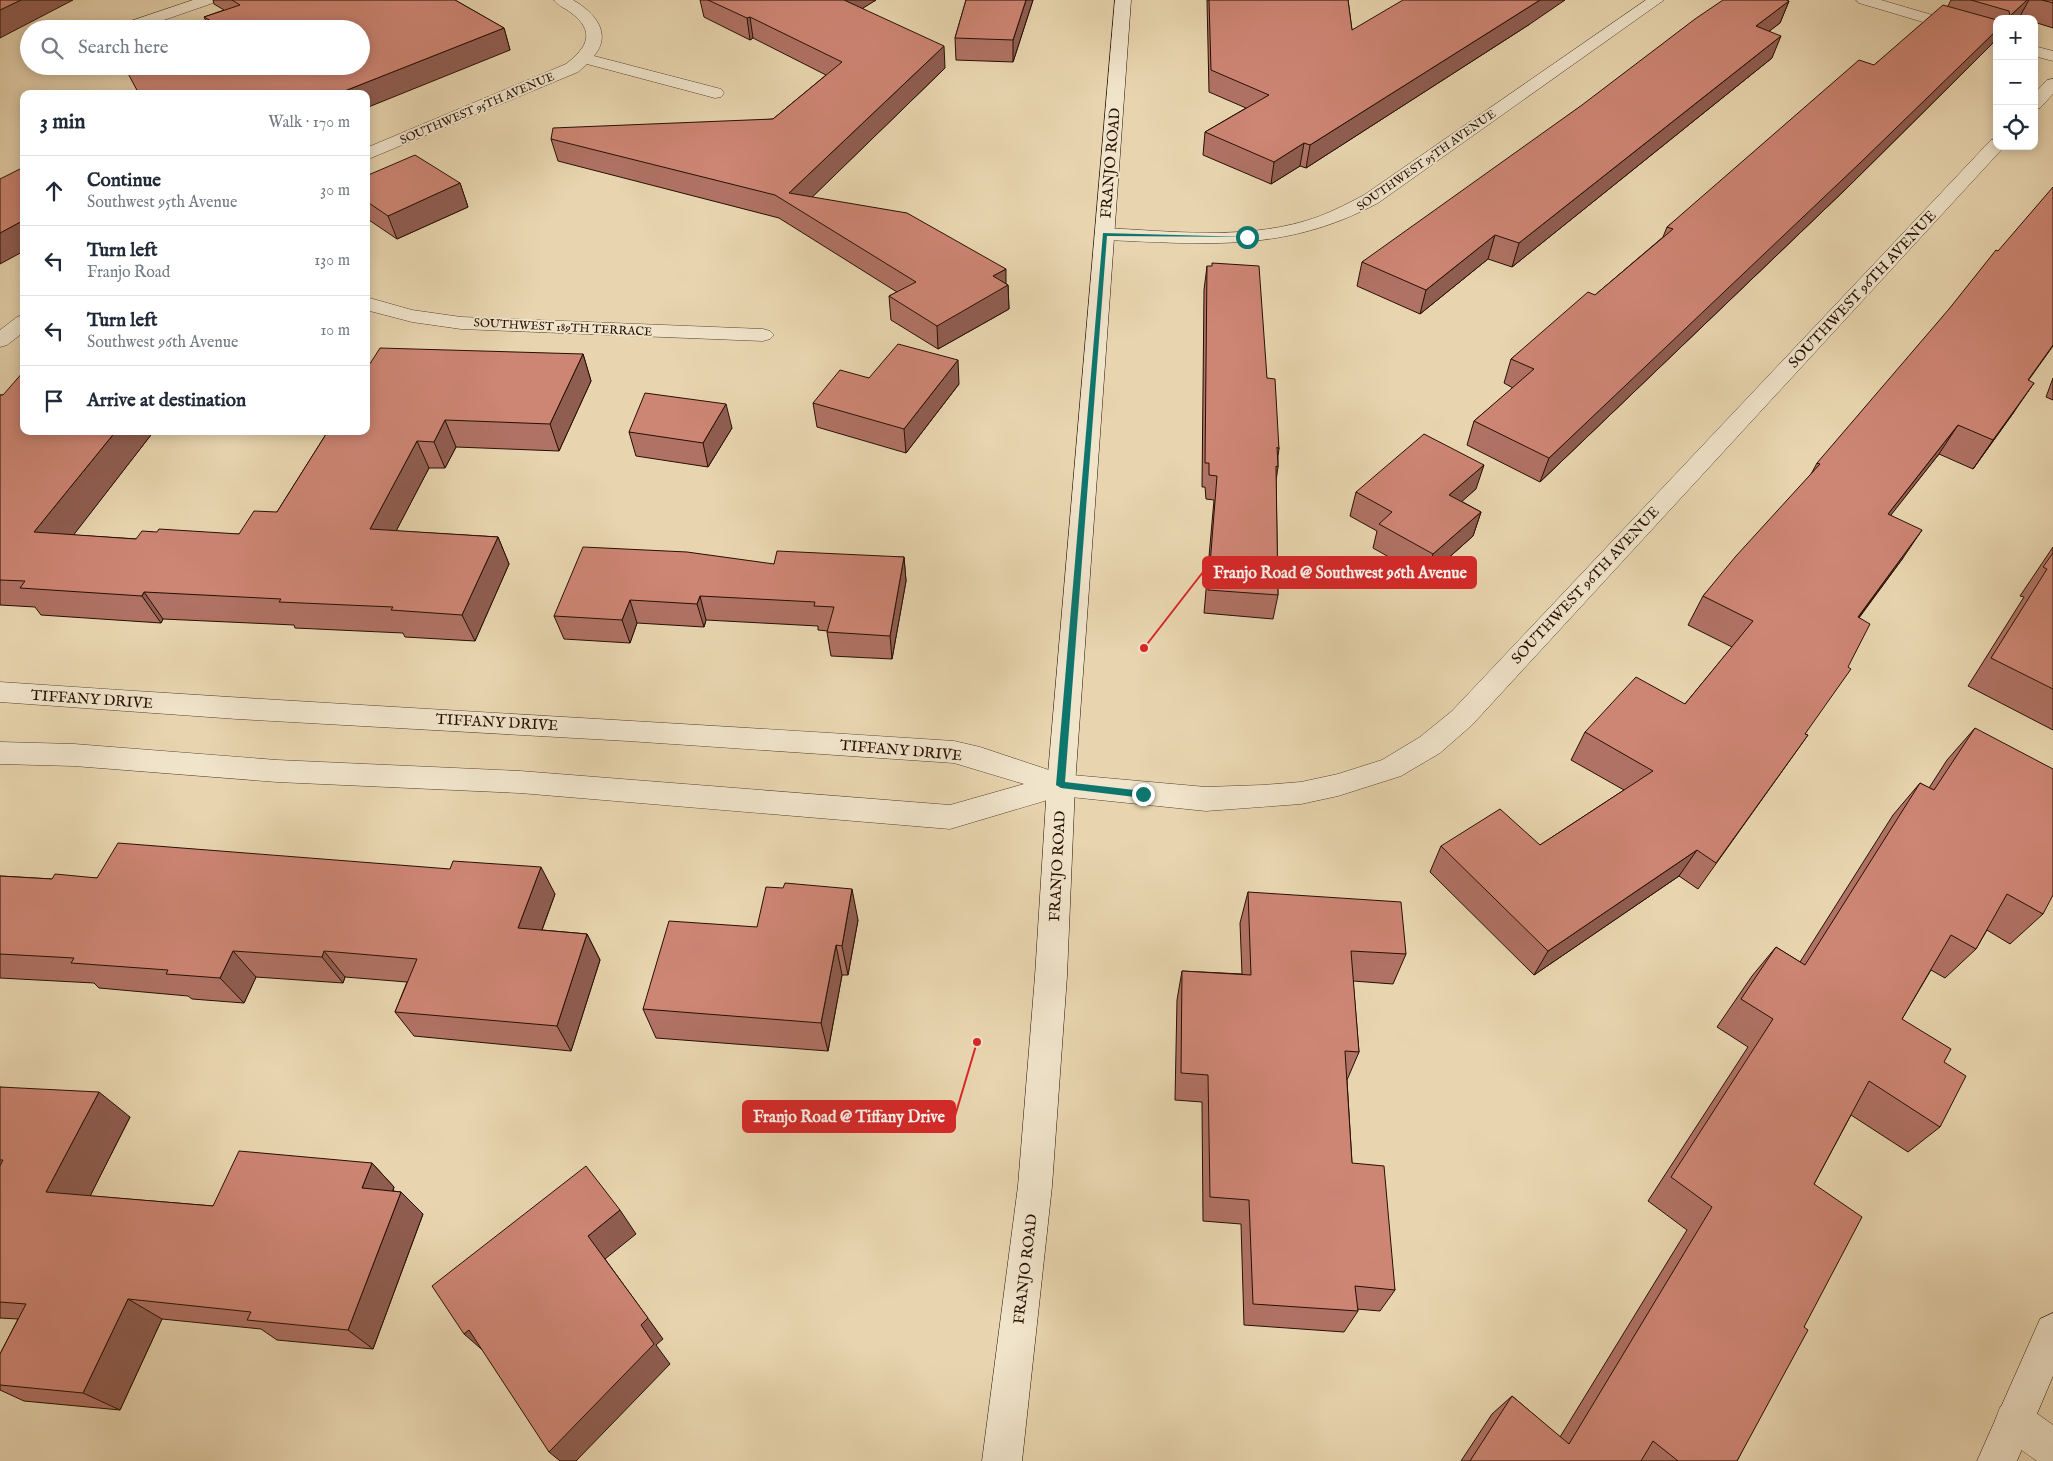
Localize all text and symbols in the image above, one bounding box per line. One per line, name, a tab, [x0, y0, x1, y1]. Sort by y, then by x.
map controls	[1993, 15, 2038, 150]
button: +	[1993, 15, 2038, 60]
search box	[20, 20, 370, 75]
icon: search	[38, 34, 66, 62]
text: Search here	[78, 36, 169, 60]
button: −	[1993, 60, 2038, 105]
street label: SOUTHWEST 95TH AVENUE	[398, 69, 557, 148]
button: locate	[1993, 105, 2038, 150]
street label: FRANJO ROAD	[1096, 107, 1125, 219]
street label: SOUTHWEST 95TH AVENUE	[1354, 107, 1499, 214]
text: 3 min	[40, 109, 85, 136]
text: Walk · 170 m	[268, 113, 350, 133]
text: Continue	[87, 169, 161, 193]
icon: ahead	[40, 177, 68, 205]
text: 30 m	[320, 181, 350, 201]
text: Southwest 95th Avenue	[87, 193, 237, 213]
street label: SOUTHWEST 96TH AVENUE	[1784, 206, 1941, 372]
route start	[1236, 226, 1259, 249]
text: Turn left	[87, 239, 158, 263]
icon: left	[40, 247, 68, 275]
text: 130 m	[314, 251, 350, 271]
text: Franjo Road	[87, 263, 170, 283]
text: Turn left	[87, 309, 158, 333]
street label: SOUTHWEST 189TH TERRACE	[473, 315, 653, 340]
icon: left	[40, 317, 68, 345]
text: 10 m	[320, 321, 350, 341]
text: Southwest 96th Avenue	[87, 333, 238, 353]
icon: arrive	[40, 387, 68, 415]
text: Arrive at destination	[87, 389, 246, 413]
street label: SOUTHWEST 96TH AVENUE	[1507, 502, 1664, 668]
callout: Franjo Road @ Southwest 96th Avenue	[1203, 557, 1476, 588]
text: Franjo Road @ Southwest 96th Avenue	[1213, 564, 1467, 584]
street label: TIFFANY DRIVE	[30, 686, 154, 713]
street label: TIFFANY DRIVE	[435, 710, 559, 735]
street label: TIFFANY DRIVE	[839, 736, 963, 765]
route end	[1132, 783, 1155, 806]
street label: FRANJO ROAD	[1045, 810, 1070, 922]
callout: Franjo Road @ Tiffany Drive	[743, 1101, 955, 1132]
text: Franjo Road @ Tiffany Drive	[753, 1108, 945, 1128]
street label: FRANJO ROAD	[1009, 1213, 1042, 1325]

